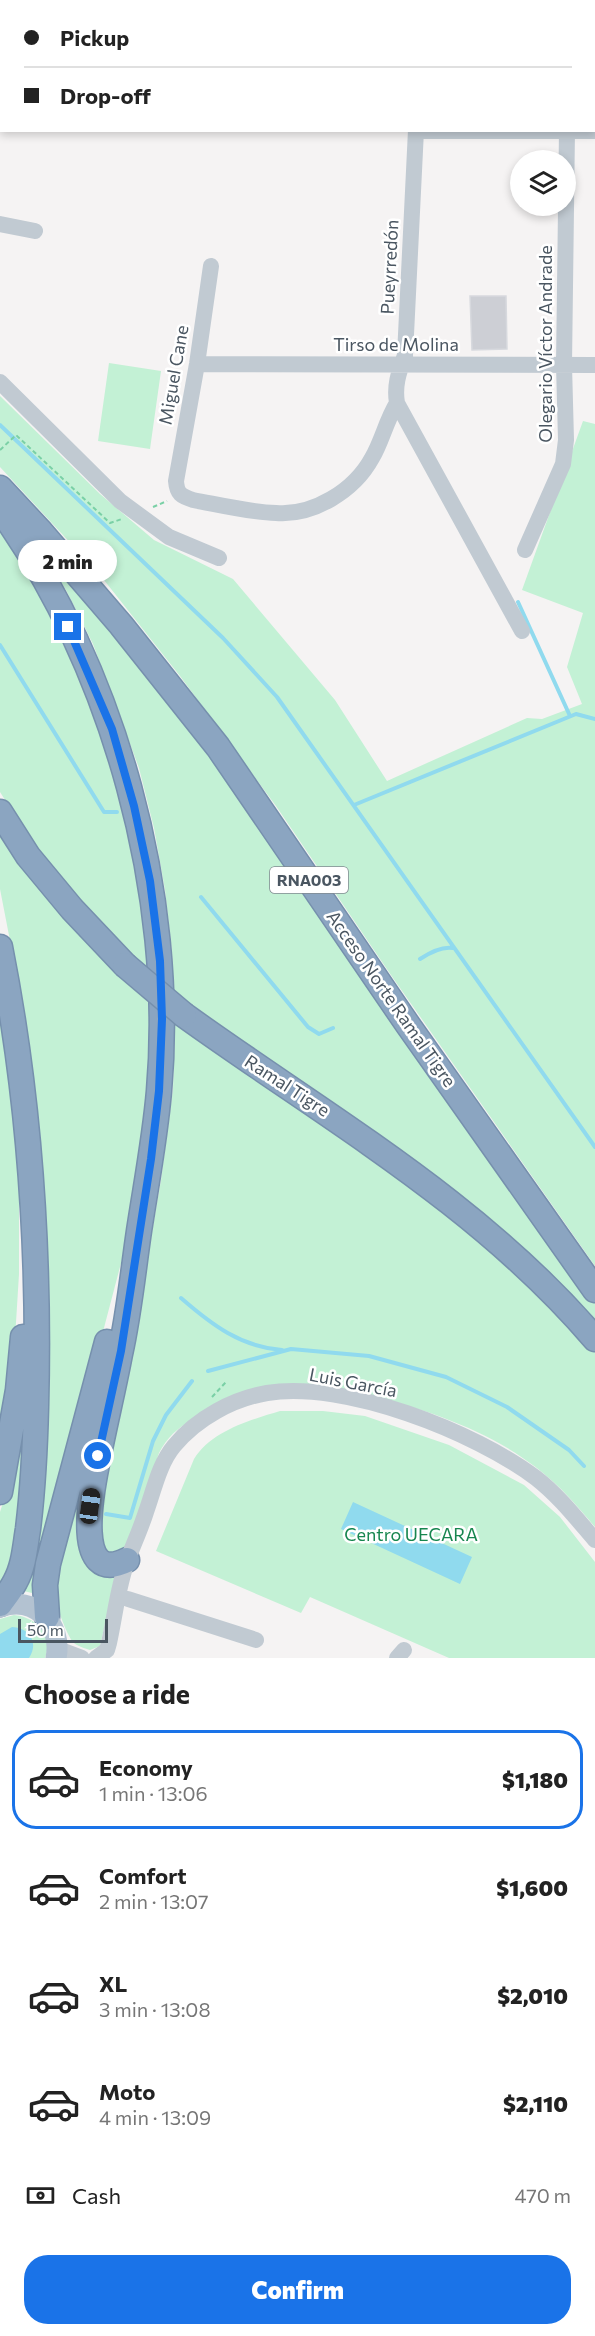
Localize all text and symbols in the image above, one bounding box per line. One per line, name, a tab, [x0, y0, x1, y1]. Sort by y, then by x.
text: Pickup	[60, 24, 129, 51]
text: Drop-off	[60, 82, 151, 109]
map controls	[510, 150, 576, 216]
button: layers	[510, 150, 576, 216]
street label: Pueyrredón	[376, 219, 402, 315]
street label: Olegario Víctor Andrade	[534, 245, 556, 443]
street label: Miguel Cane	[153, 323, 193, 426]
street label: Tirso de Molina	[333, 333, 459, 355]
callout: 2 min	[19, 540, 118, 582]
text: 2 min	[42, 549, 93, 573]
route end	[54, 613, 81, 640]
road number: RNA003	[270, 867, 348, 893]
street label: Acceso Norte Ramal Tigre	[323, 906, 461, 1091]
street label: Ramal Tigre	[241, 1050, 334, 1121]
street label: Luis García	[307, 1363, 399, 1401]
route start	[84, 1442, 111, 1469]
car	[79, 1487, 101, 1525]
park label: Centro UECARA	[344, 1523, 478, 1545]
scale bar	[18, 1616, 108, 1644]
text: 50 m	[27, 1620, 64, 1639]
text: Choose a ride	[24, 1677, 190, 1710]
icon: car	[27, 1753, 81, 1807]
text: Economy	[99, 1754, 193, 1781]
text: $1,180	[502, 1766, 568, 1793]
text: 1 min · 13:06	[99, 1781, 208, 1805]
icon: car	[27, 1861, 81, 1915]
text: Comfort	[99, 1862, 187, 1889]
text: $1,600	[496, 1874, 568, 1901]
text: 2 min · 13:07	[99, 1889, 209, 1913]
icon: car	[27, 1969, 81, 2023]
text: XL	[99, 1970, 127, 1997]
text: $2,010	[497, 1982, 568, 2009]
text: 3 min · 13:08	[99, 1997, 211, 2021]
icon: car	[27, 2077, 81, 2131]
text: Moto	[99, 2078, 155, 2105]
text: $2,110	[503, 2090, 568, 2117]
text: 4 min · 13:09	[99, 2105, 211, 2129]
icon: cash	[24, 2179, 57, 2212]
text: Cash	[72, 2182, 121, 2209]
text: 470 m	[515, 2183, 571, 2207]
button: Confirm	[24, 2255, 571, 2324]

